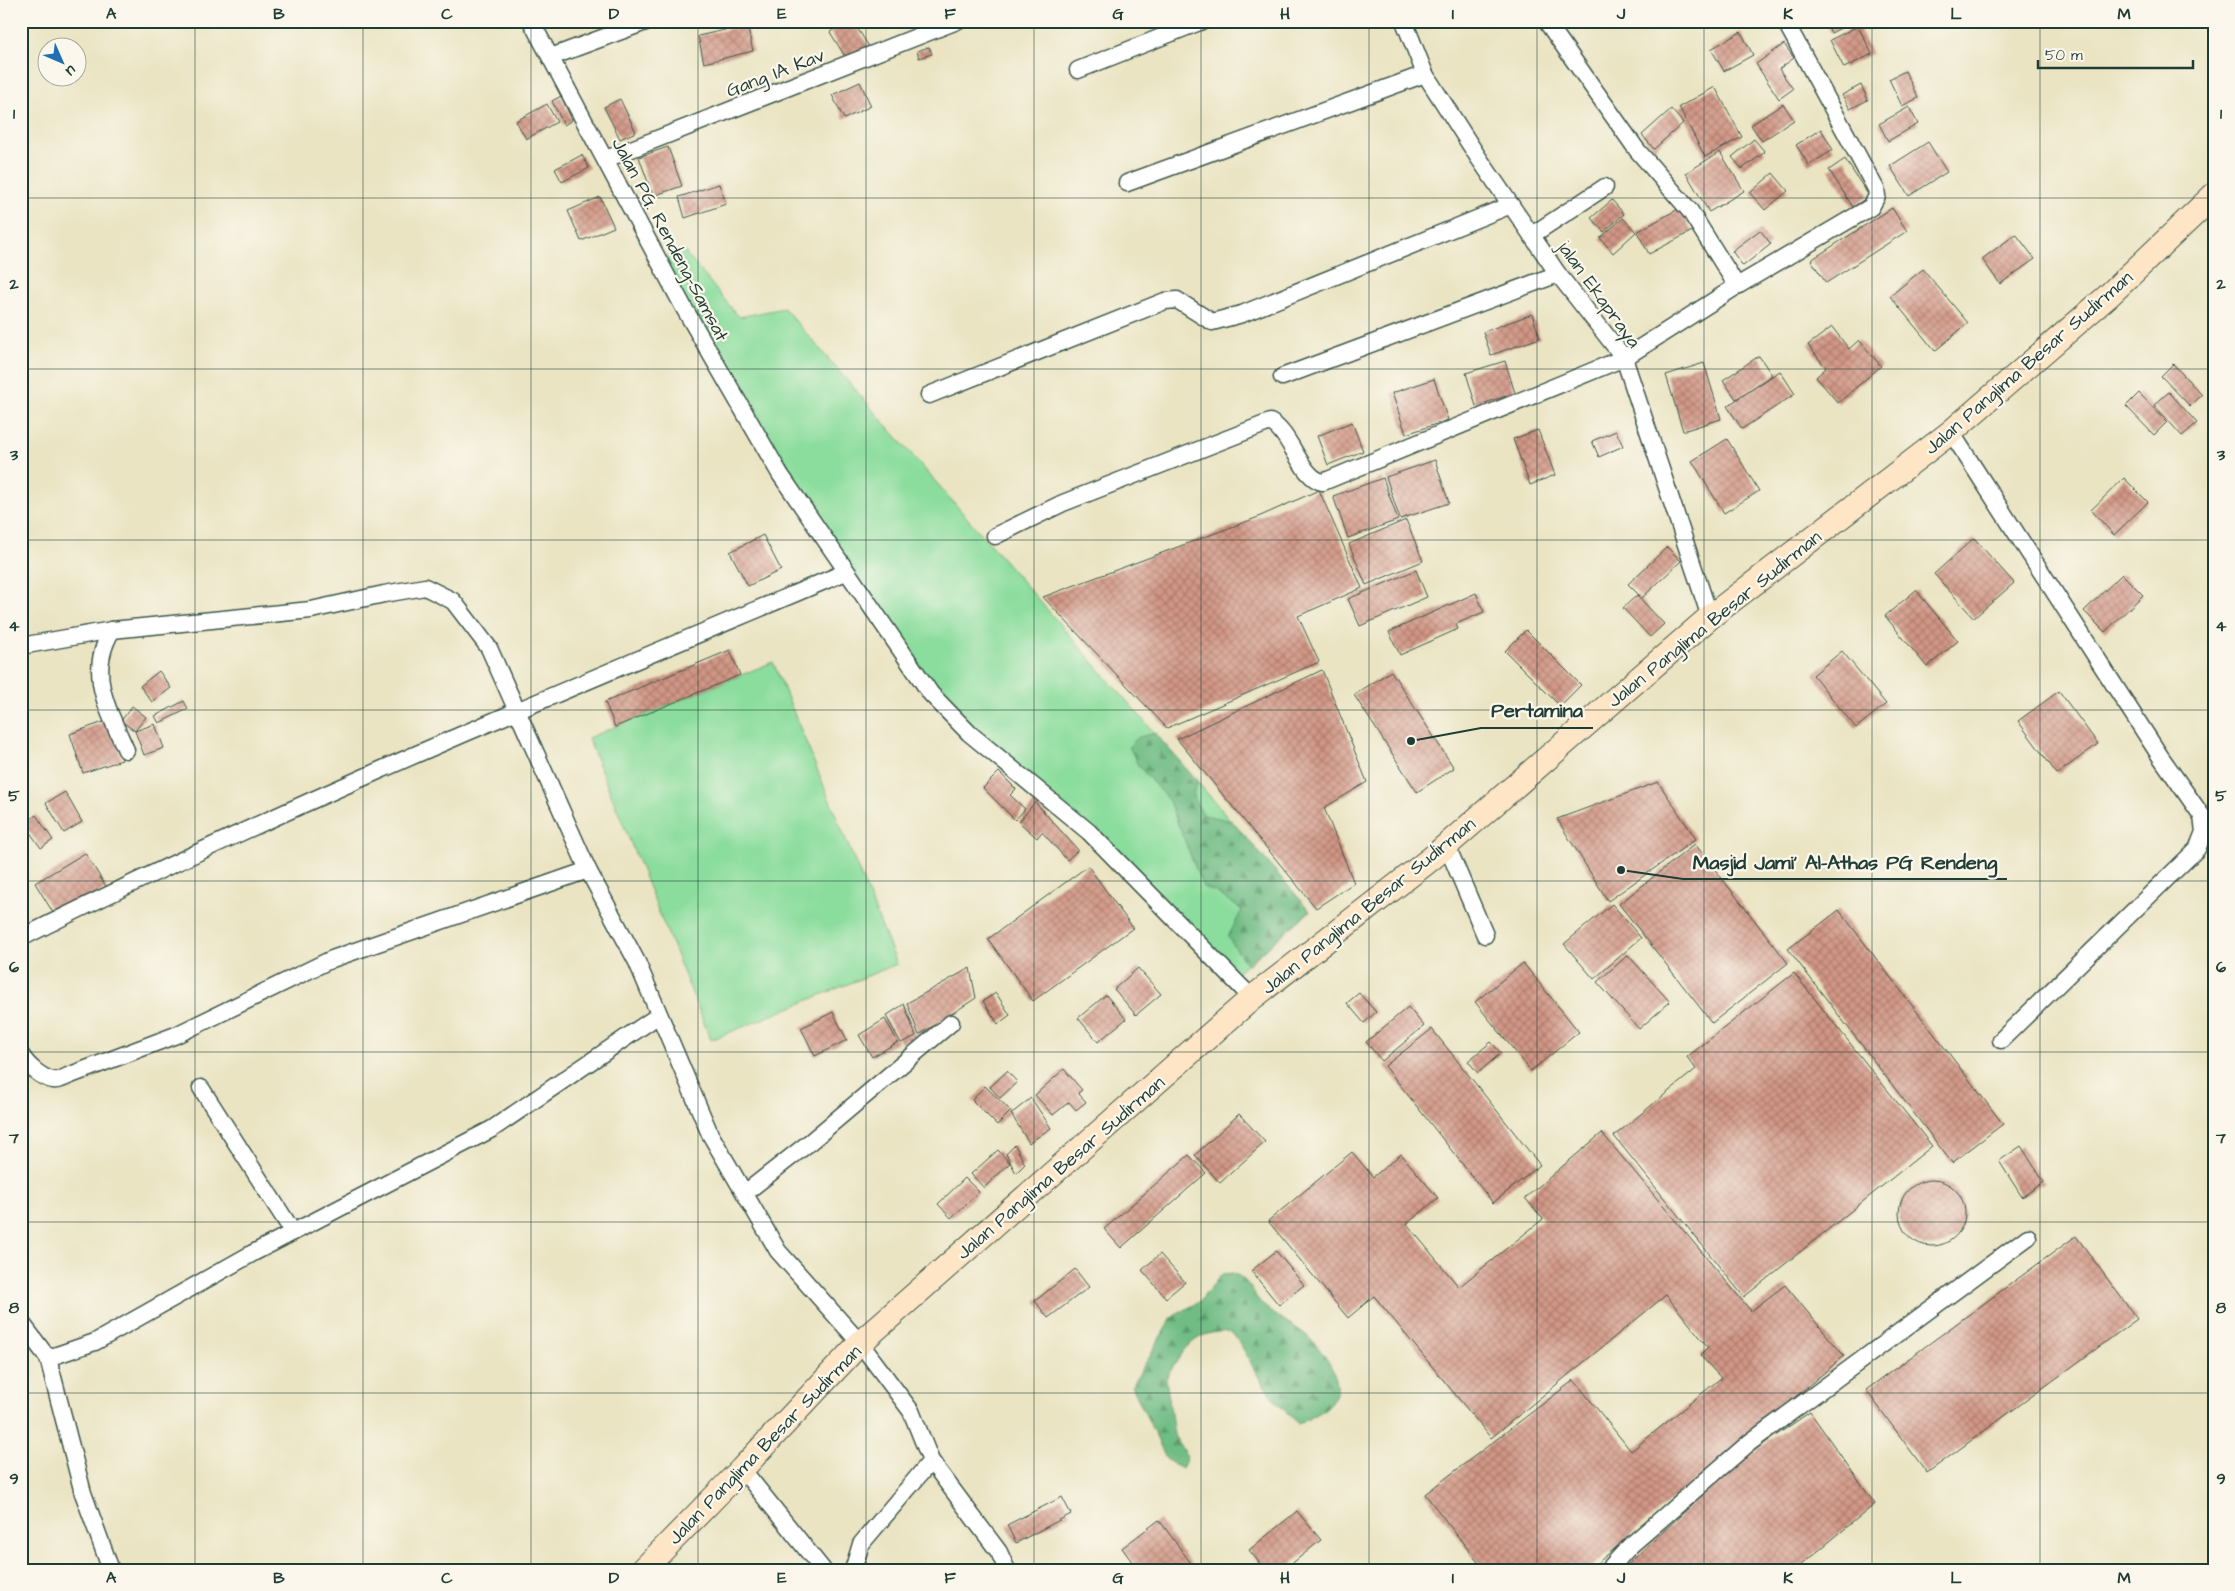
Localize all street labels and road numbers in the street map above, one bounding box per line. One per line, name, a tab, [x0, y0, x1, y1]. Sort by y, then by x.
street label: Gang IA Kav	[722, 42, 829, 105]
street label: Jalan PG. Rendeng-Samsat	[604, 133, 735, 347]
street label: jalan Ekapraya	[1548, 233, 1647, 355]
street label: Jalan Panglima Besar Sudirman	[1919, 265, 2140, 462]
street label: Jalan Panglima Besar Sudirman	[1602, 524, 1828, 715]
street label: Jalan Panglima Besar Sudirman	[1256, 811, 1482, 1002]
street label: Jalan Panglima Besar Sudirman	[951, 1070, 1172, 1267]
street label: Jalan Panglima Besar Sudirman	[662, 1339, 869, 1552]

